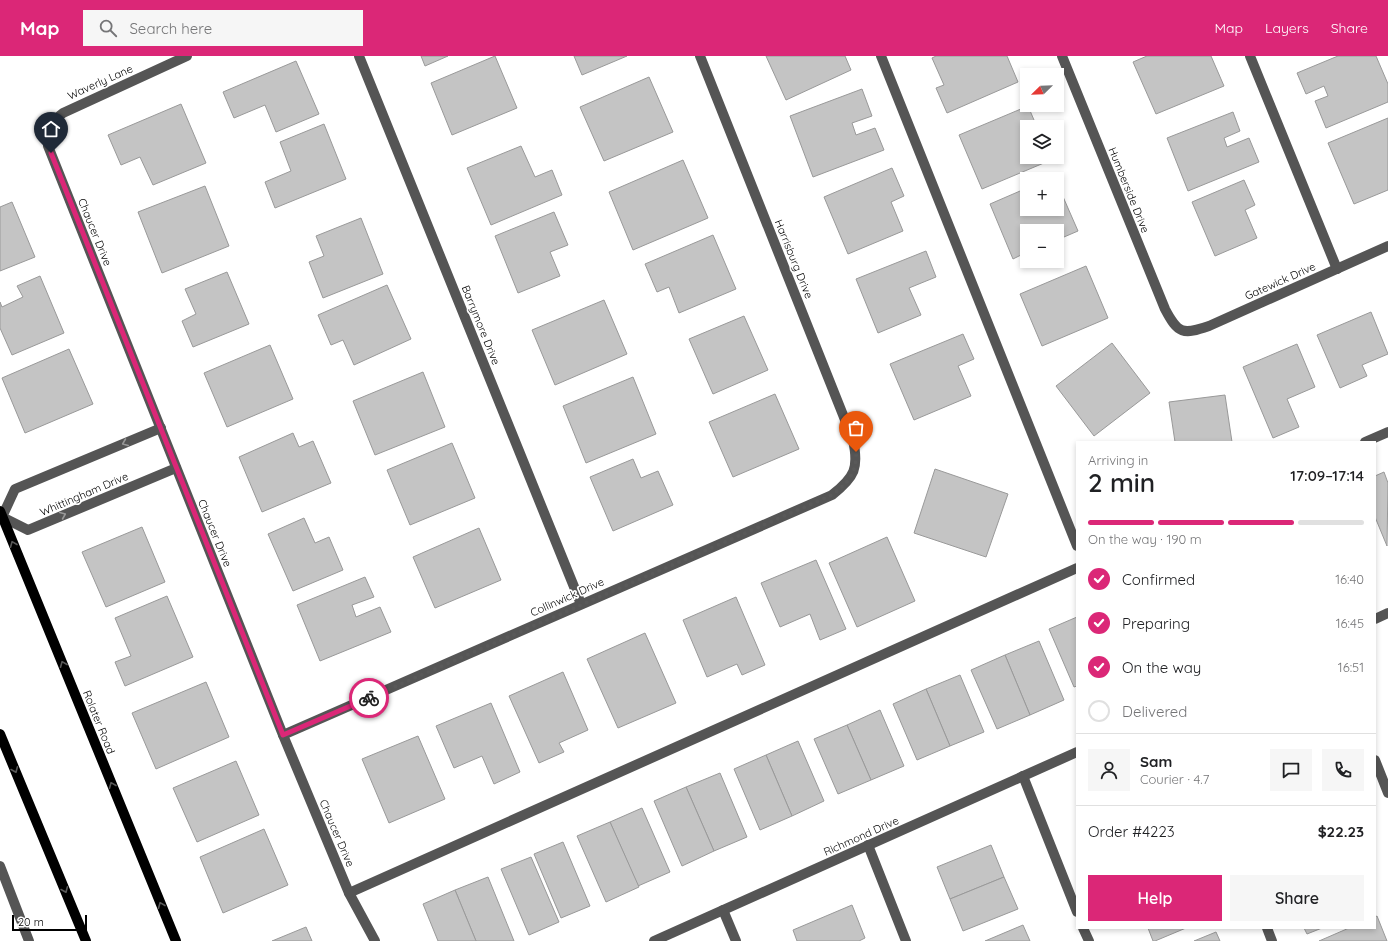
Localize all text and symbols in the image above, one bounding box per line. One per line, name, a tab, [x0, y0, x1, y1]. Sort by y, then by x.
search box	[83, 10, 363, 46]
text: Map	[20, 16, 59, 40]
icon: search	[97, 17, 119, 39]
text: Search here	[129, 19, 212, 38]
text: Map	[1214, 19, 1243, 37]
text: Layers	[1265, 19, 1309, 37]
text: Share	[1331, 19, 1368, 37]
street label: Waverly Lane	[65, 61, 135, 103]
north arrow	[1020, 68, 1064, 112]
map controls	[1020, 68, 1064, 268]
pin	[34, 112, 68, 153]
icon: home	[40, 118, 62, 140]
button: layers	[1020, 120, 1064, 164]
street label: Humberside Drive	[1105, 145, 1153, 235]
button: +	[1020, 172, 1064, 216]
street label: Chaucer Drive	[75, 196, 115, 268]
street label: Harrisburg Drive	[772, 217, 816, 301]
button: −	[1020, 224, 1064, 268]
street label: Gatewick Drive	[1242, 259, 1318, 303]
street label: Barrymore Drive	[459, 283, 503, 367]
pin	[839, 411, 873, 452]
icon: bag	[845, 417, 867, 439]
one-way arrow	[121, 438, 129, 446]
text: Arriving in	[1088, 452, 1148, 468]
text: 2 min	[1088, 466, 1155, 499]
text: 17:09–17:14	[1290, 466, 1364, 485]
street label: Whittingham Drive	[38, 469, 130, 519]
street label: Chaucer Drive	[195, 497, 235, 569]
one-way arrow	[60, 512, 67, 520]
text: On the way · 190 m	[1088, 531, 1202, 547]
one-way arrow	[10, 540, 18, 547]
icon: check	[1088, 568, 1110, 590]
text: Confirmed	[1122, 570, 1195, 589]
text: 16:40	[1335, 571, 1364, 587]
street label: Collinwick Drive	[528, 574, 606, 620]
icon: check	[1088, 612, 1110, 634]
text: Preparing	[1122, 614, 1190, 633]
text: 16:45	[1336, 615, 1364, 631]
icon: check	[1088, 656, 1110, 678]
text: On the way	[1122, 658, 1201, 677]
text: 16:51	[1338, 659, 1364, 675]
one-way arrow	[59, 661, 67, 668]
courier	[349, 678, 389, 718]
icon: bike	[358, 687, 380, 709]
street label: Rolater Road	[80, 688, 118, 756]
text: Delivered	[1122, 702, 1187, 721]
button: person	[1088, 749, 1130, 791]
button: chat	[1270, 749, 1312, 791]
button: phone	[1322, 749, 1364, 791]
text: Sam	[1140, 752, 1172, 771]
one-way arrow	[10, 766, 18, 774]
text: Courier · 4.7	[1140, 771, 1209, 787]
one-way arrow	[108, 781, 116, 788]
street label: Chaucer Drive	[317, 797, 357, 869]
street label: Richmond Drive	[821, 813, 901, 859]
text: Order #4223	[1088, 822, 1175, 841]
text: $22.23	[1318, 822, 1364, 841]
button: Help	[1088, 875, 1222, 921]
button: Share	[1230, 875, 1364, 921]
one-way arrow	[60, 886, 68, 894]
one-way arrow	[158, 901, 166, 909]
scale bar	[12, 913, 87, 932]
text: 20 m	[18, 915, 44, 929]

